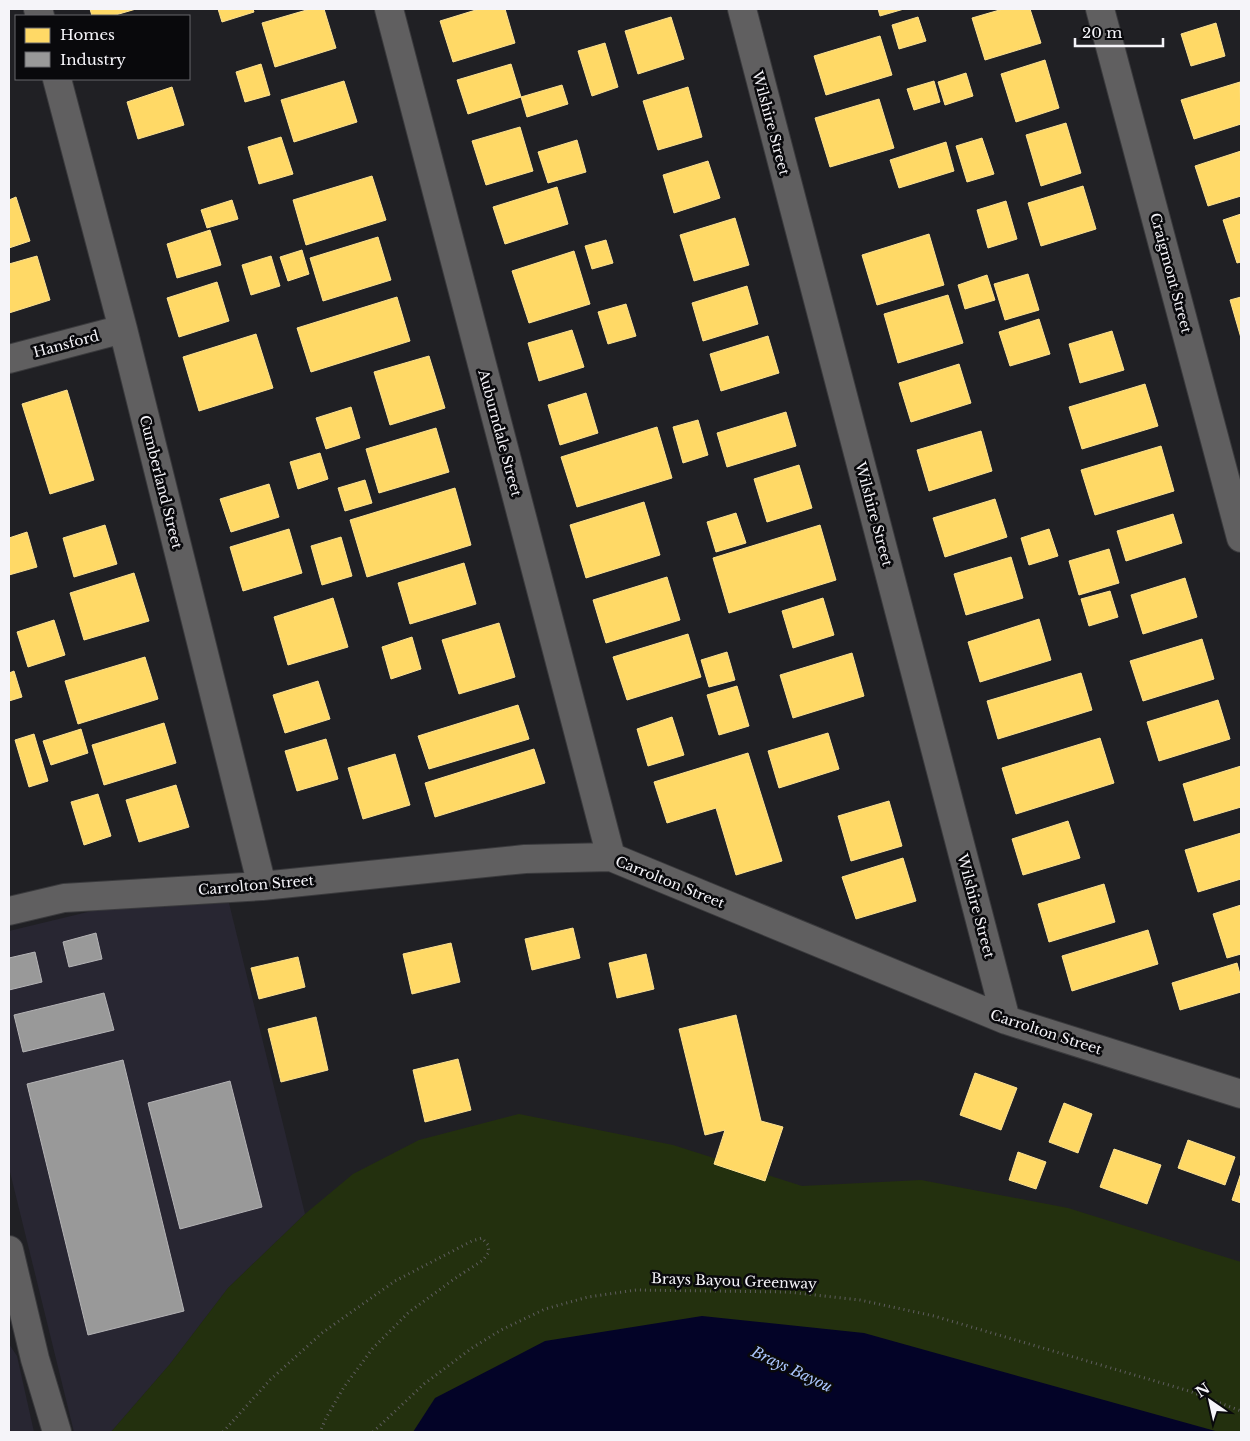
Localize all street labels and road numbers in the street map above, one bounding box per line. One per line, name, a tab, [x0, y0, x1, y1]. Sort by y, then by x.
street label: Wilshire Street	[748, 68, 794, 178]
street label: Craigmont Street	[1146, 211, 1196, 336]
street label: Hansford	[31, 326, 101, 361]
street label: Auburndale Street	[474, 367, 526, 499]
street label: Cumberland Street	[136, 413, 186, 551]
street label: Wilshire Street	[851, 459, 897, 569]
street label: Wilshire Street	[953, 851, 999, 961]
street label: Carrolton Street	[613, 852, 728, 912]
street label: Carrolton Street	[197, 871, 315, 899]
street label: Carrolton Street	[988, 1005, 1105, 1059]
street label: Brays Bayou Greenway	[651, 1269, 817, 1293]

